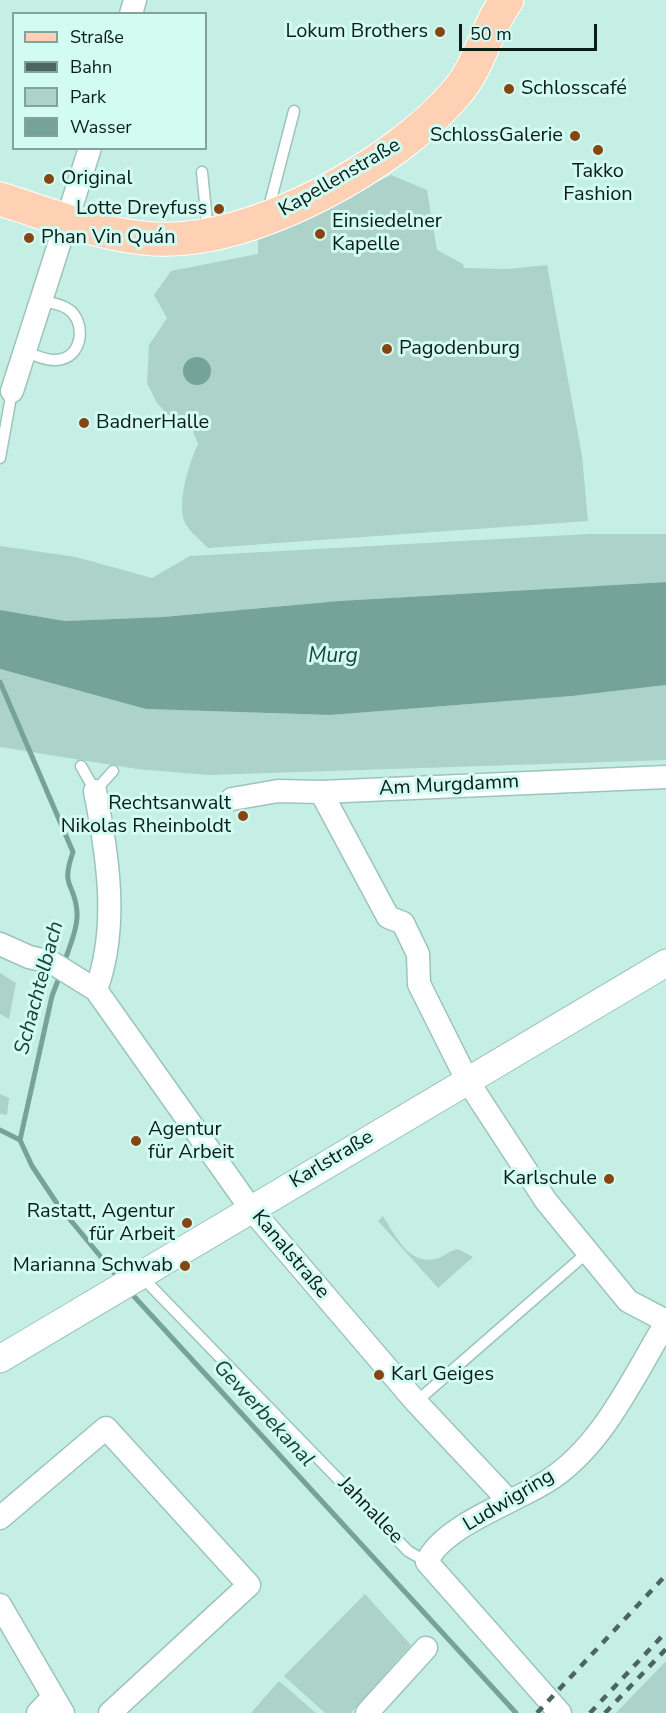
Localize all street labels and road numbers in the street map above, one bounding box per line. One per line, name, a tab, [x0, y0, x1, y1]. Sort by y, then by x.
street label: Kapellenstraße	[275, 134, 405, 222]
street label: Am Murgdamm	[378, 770, 520, 802]
street label: Karlstraße	[286, 1126, 378, 1194]
street label: Kanalstraße	[246, 1206, 334, 1304]
street label: Ludwigring	[459, 1465, 559, 1537]
street label: Jahnallee	[332, 1473, 408, 1549]

